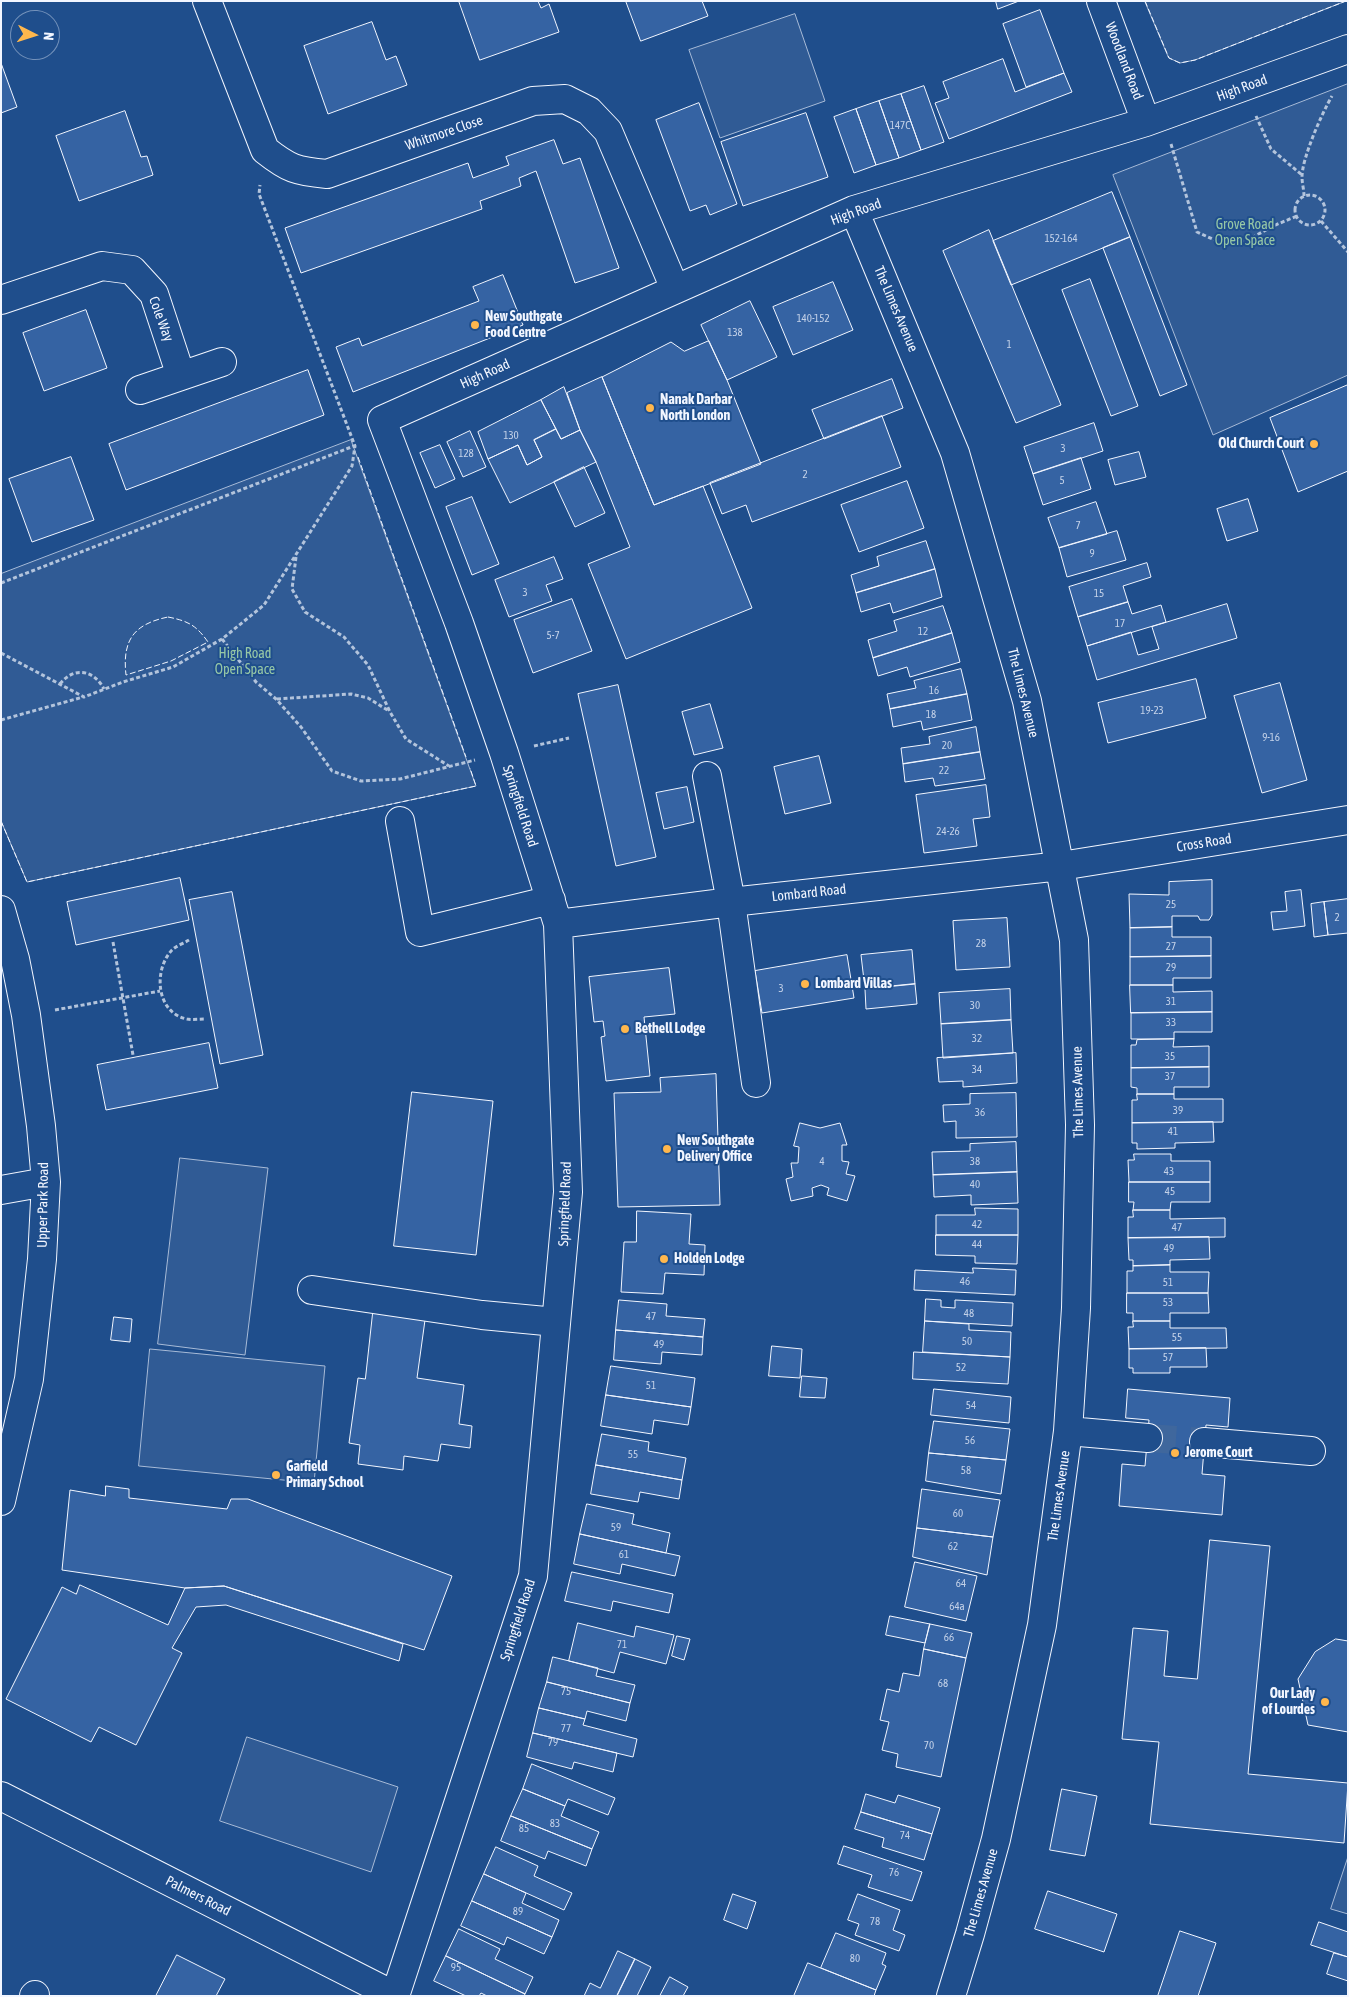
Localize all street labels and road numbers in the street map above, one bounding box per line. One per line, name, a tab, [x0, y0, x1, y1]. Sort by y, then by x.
street label: Woodland Road	[1101, 20, 1147, 102]
street label: High Road	[1214, 71, 1270, 105]
street label: Whitmore Close	[403, 112, 485, 154]
street label: High Road	[828, 195, 884, 229]
street label: The Limes Avenue	[870, 264, 922, 354]
street label: Cole Way	[145, 294, 177, 344]
street label: High Road	[457, 356, 513, 392]
street label: The Limes Avenue	[1004, 647, 1042, 739]
street label: Springfield Road	[499, 763, 541, 849]
street label: Cross Road	[1175, 830, 1233, 856]
street label: Lombard Road	[771, 881, 847, 905]
street label: The Limes Avenue	[1069, 1046, 1087, 1138]
street label: Springfield Road	[555, 1161, 575, 1247]
street label: Upper Park Road	[34, 1162, 52, 1248]
street label: The Limes Avenue	[1044, 1449, 1074, 1543]
street label: Springfield Road	[497, 1577, 539, 1663]
street label: The Limes Avenue	[960, 1847, 1002, 1939]
street label: Palmers Road	[163, 1872, 233, 1920]

